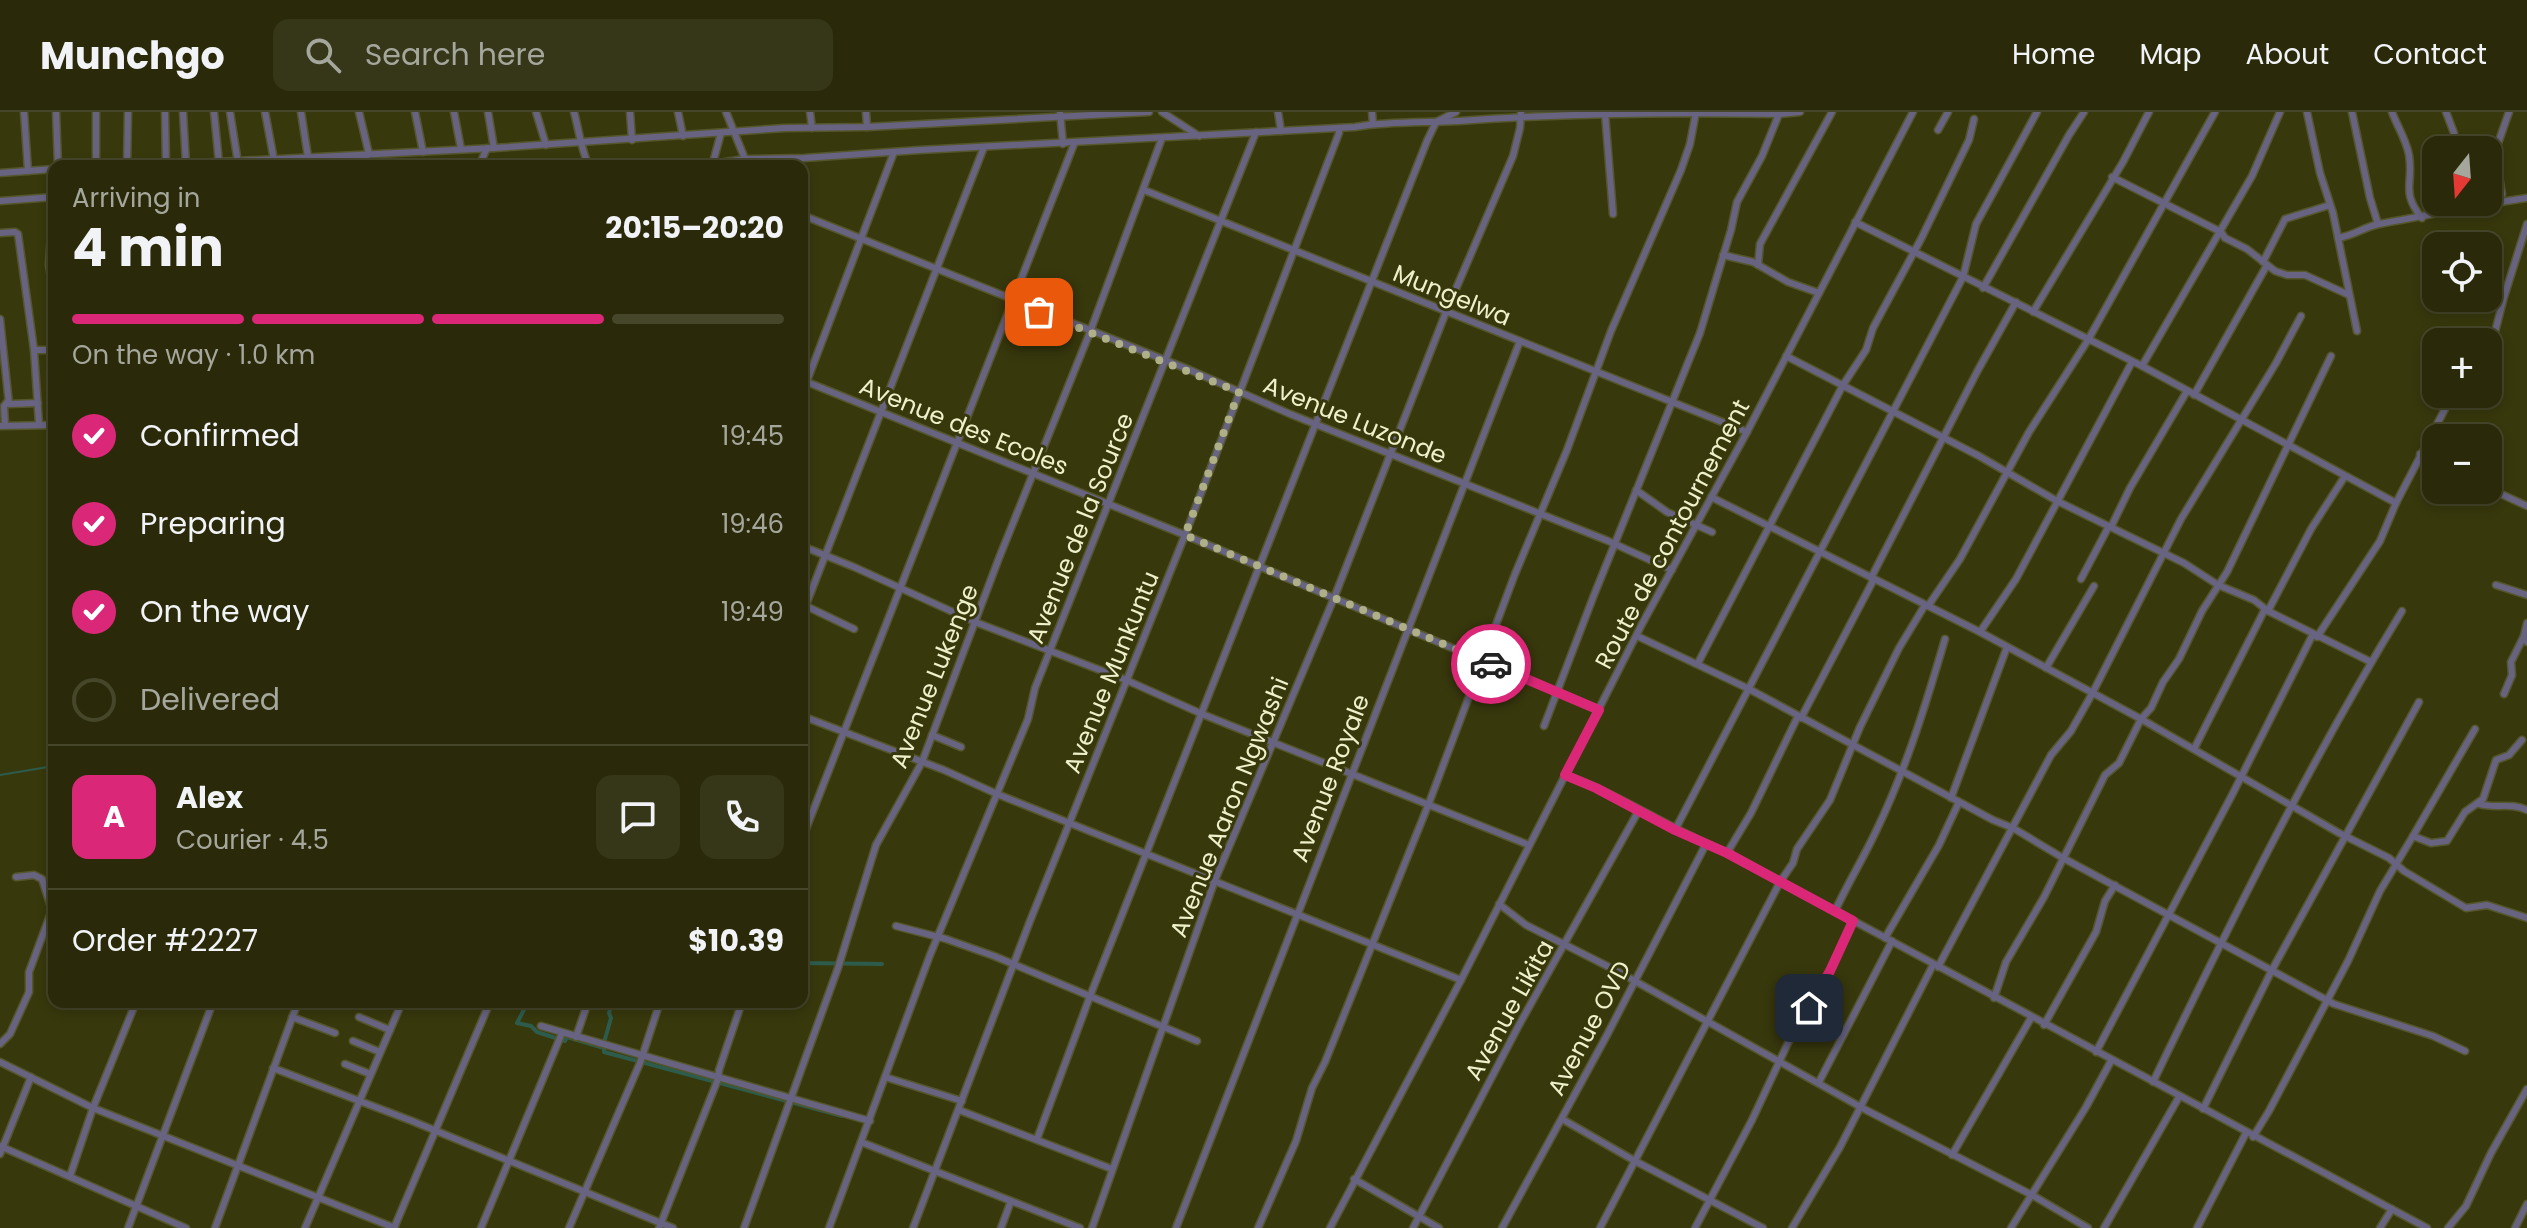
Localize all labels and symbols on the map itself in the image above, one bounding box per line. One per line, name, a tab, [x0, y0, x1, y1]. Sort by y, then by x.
north arrow	[2422, 136, 2502, 216]
street label: Mungelwa	[1388, 256, 1516, 334]
pin	[1005, 278, 1073, 346]
street label: Avenue Luzonde	[1258, 368, 1452, 472]
street label: Avenue des Ecoles	[855, 369, 1073, 483]
street label: Route de contournement	[1587, 394, 1757, 674]
street label: Avenue de la Source	[1019, 408, 1141, 648]
street label: Avenue Munkuntu	[1055, 566, 1167, 778]
street label: Avenue Lukenge	[882, 579, 986, 773]
courier	[1451, 624, 1531, 704]
street label: Avenue Aaron Ngwashi	[1162, 672, 1296, 942]
street label: Avenue Royale	[1283, 689, 1377, 867]
street label: Avenue Likita	[1457, 934, 1561, 1086]
street label: Avenue OVD	[1540, 955, 1638, 1101]
pin	[1775, 974, 1843, 1042]

